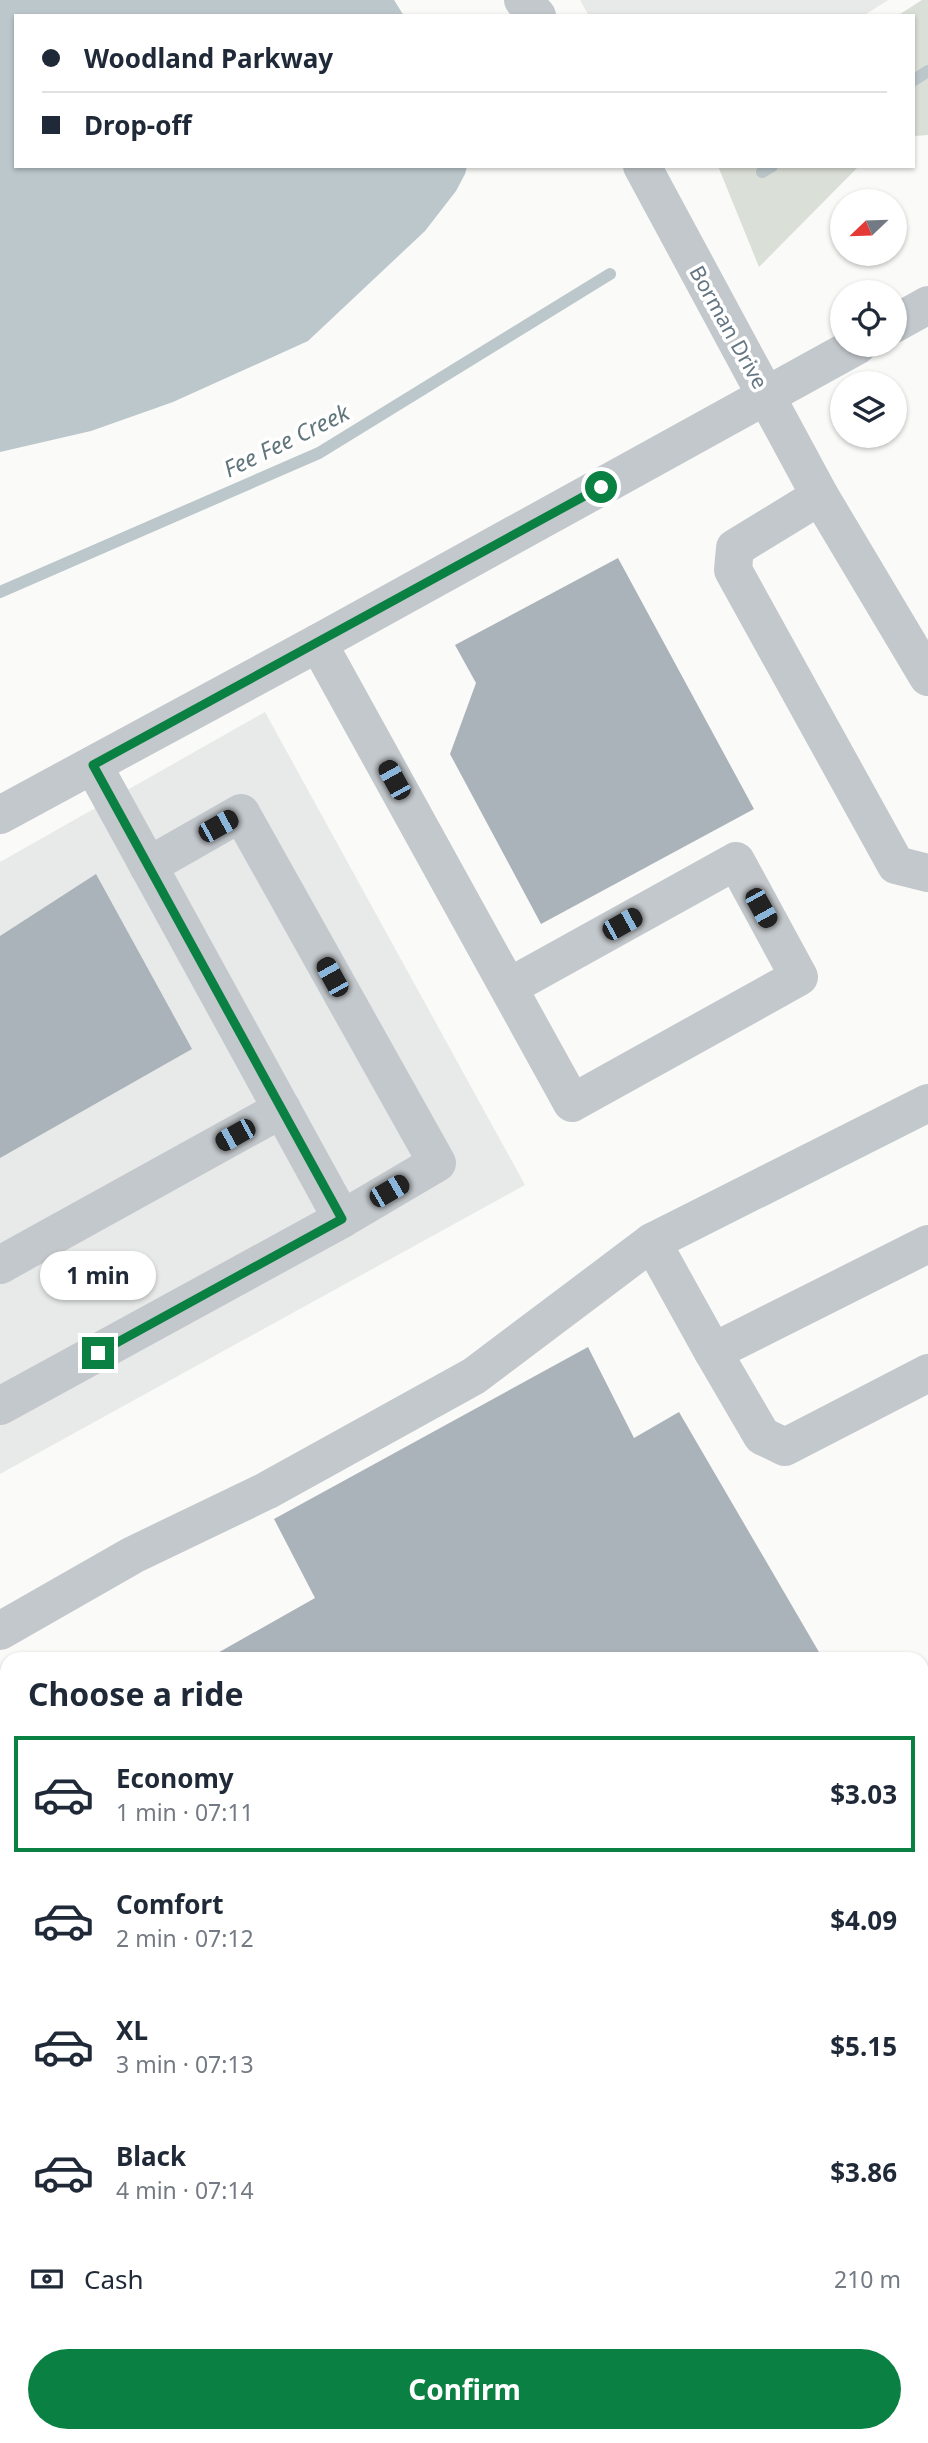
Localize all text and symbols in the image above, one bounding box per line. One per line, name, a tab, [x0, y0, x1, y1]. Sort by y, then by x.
text: Woodland Parkway	[84, 40, 333, 76]
text: Drop-off	[84, 107, 191, 143]
north arrow	[830, 189, 906, 266]
map controls	[830, 189, 907, 448]
street label: Borman Drive	[684, 260, 774, 394]
button: locate	[830, 280, 907, 357]
button: layers	[830, 371, 907, 448]
water label: Fee Fee Creek	[218, 395, 356, 484]
route start	[585, 471, 617, 503]
car	[375, 757, 414, 803]
car	[195, 807, 242, 845]
car	[742, 885, 781, 931]
car	[599, 905, 646, 943]
car	[313, 954, 352, 1000]
car	[212, 1116, 259, 1154]
car	[366, 1171, 413, 1211]
callout: 1 min	[40, 1252, 156, 1300]
text: 1 min	[66, 1259, 130, 1291]
route end	[82, 1337, 114, 1369]
text: Choose a ride	[28, 1672, 244, 1715]
text: Economy	[116, 1760, 234, 1796]
icon: car	[32, 1763, 95, 1826]
text: $3.03	[830, 1776, 897, 1812]
text: 1 min · 07:11	[116, 1796, 254, 1828]
text: Comfort	[116, 1886, 224, 1922]
icon: car	[32, 1889, 95, 1952]
text: $4.09	[830, 1902, 897, 1938]
text: 2 min · 07:12	[116, 1922, 254, 1954]
text: XL	[116, 2012, 148, 2048]
icon: car	[32, 2015, 95, 2078]
text: $5.15	[830, 2028, 897, 2064]
text: 3 min · 07:13	[116, 2048, 254, 2080]
text: Black	[116, 2138, 186, 2174]
icon: car	[32, 2141, 95, 2204]
text: $3.86	[830, 2154, 897, 2190]
text: 4 min · 07:14	[116, 2174, 254, 2206]
icon: cash	[28, 2260, 66, 2298]
text: Cash	[84, 2261, 144, 2297]
text: 210 m	[834, 2263, 901, 2295]
button: Confirm	[28, 2349, 901, 2429]

